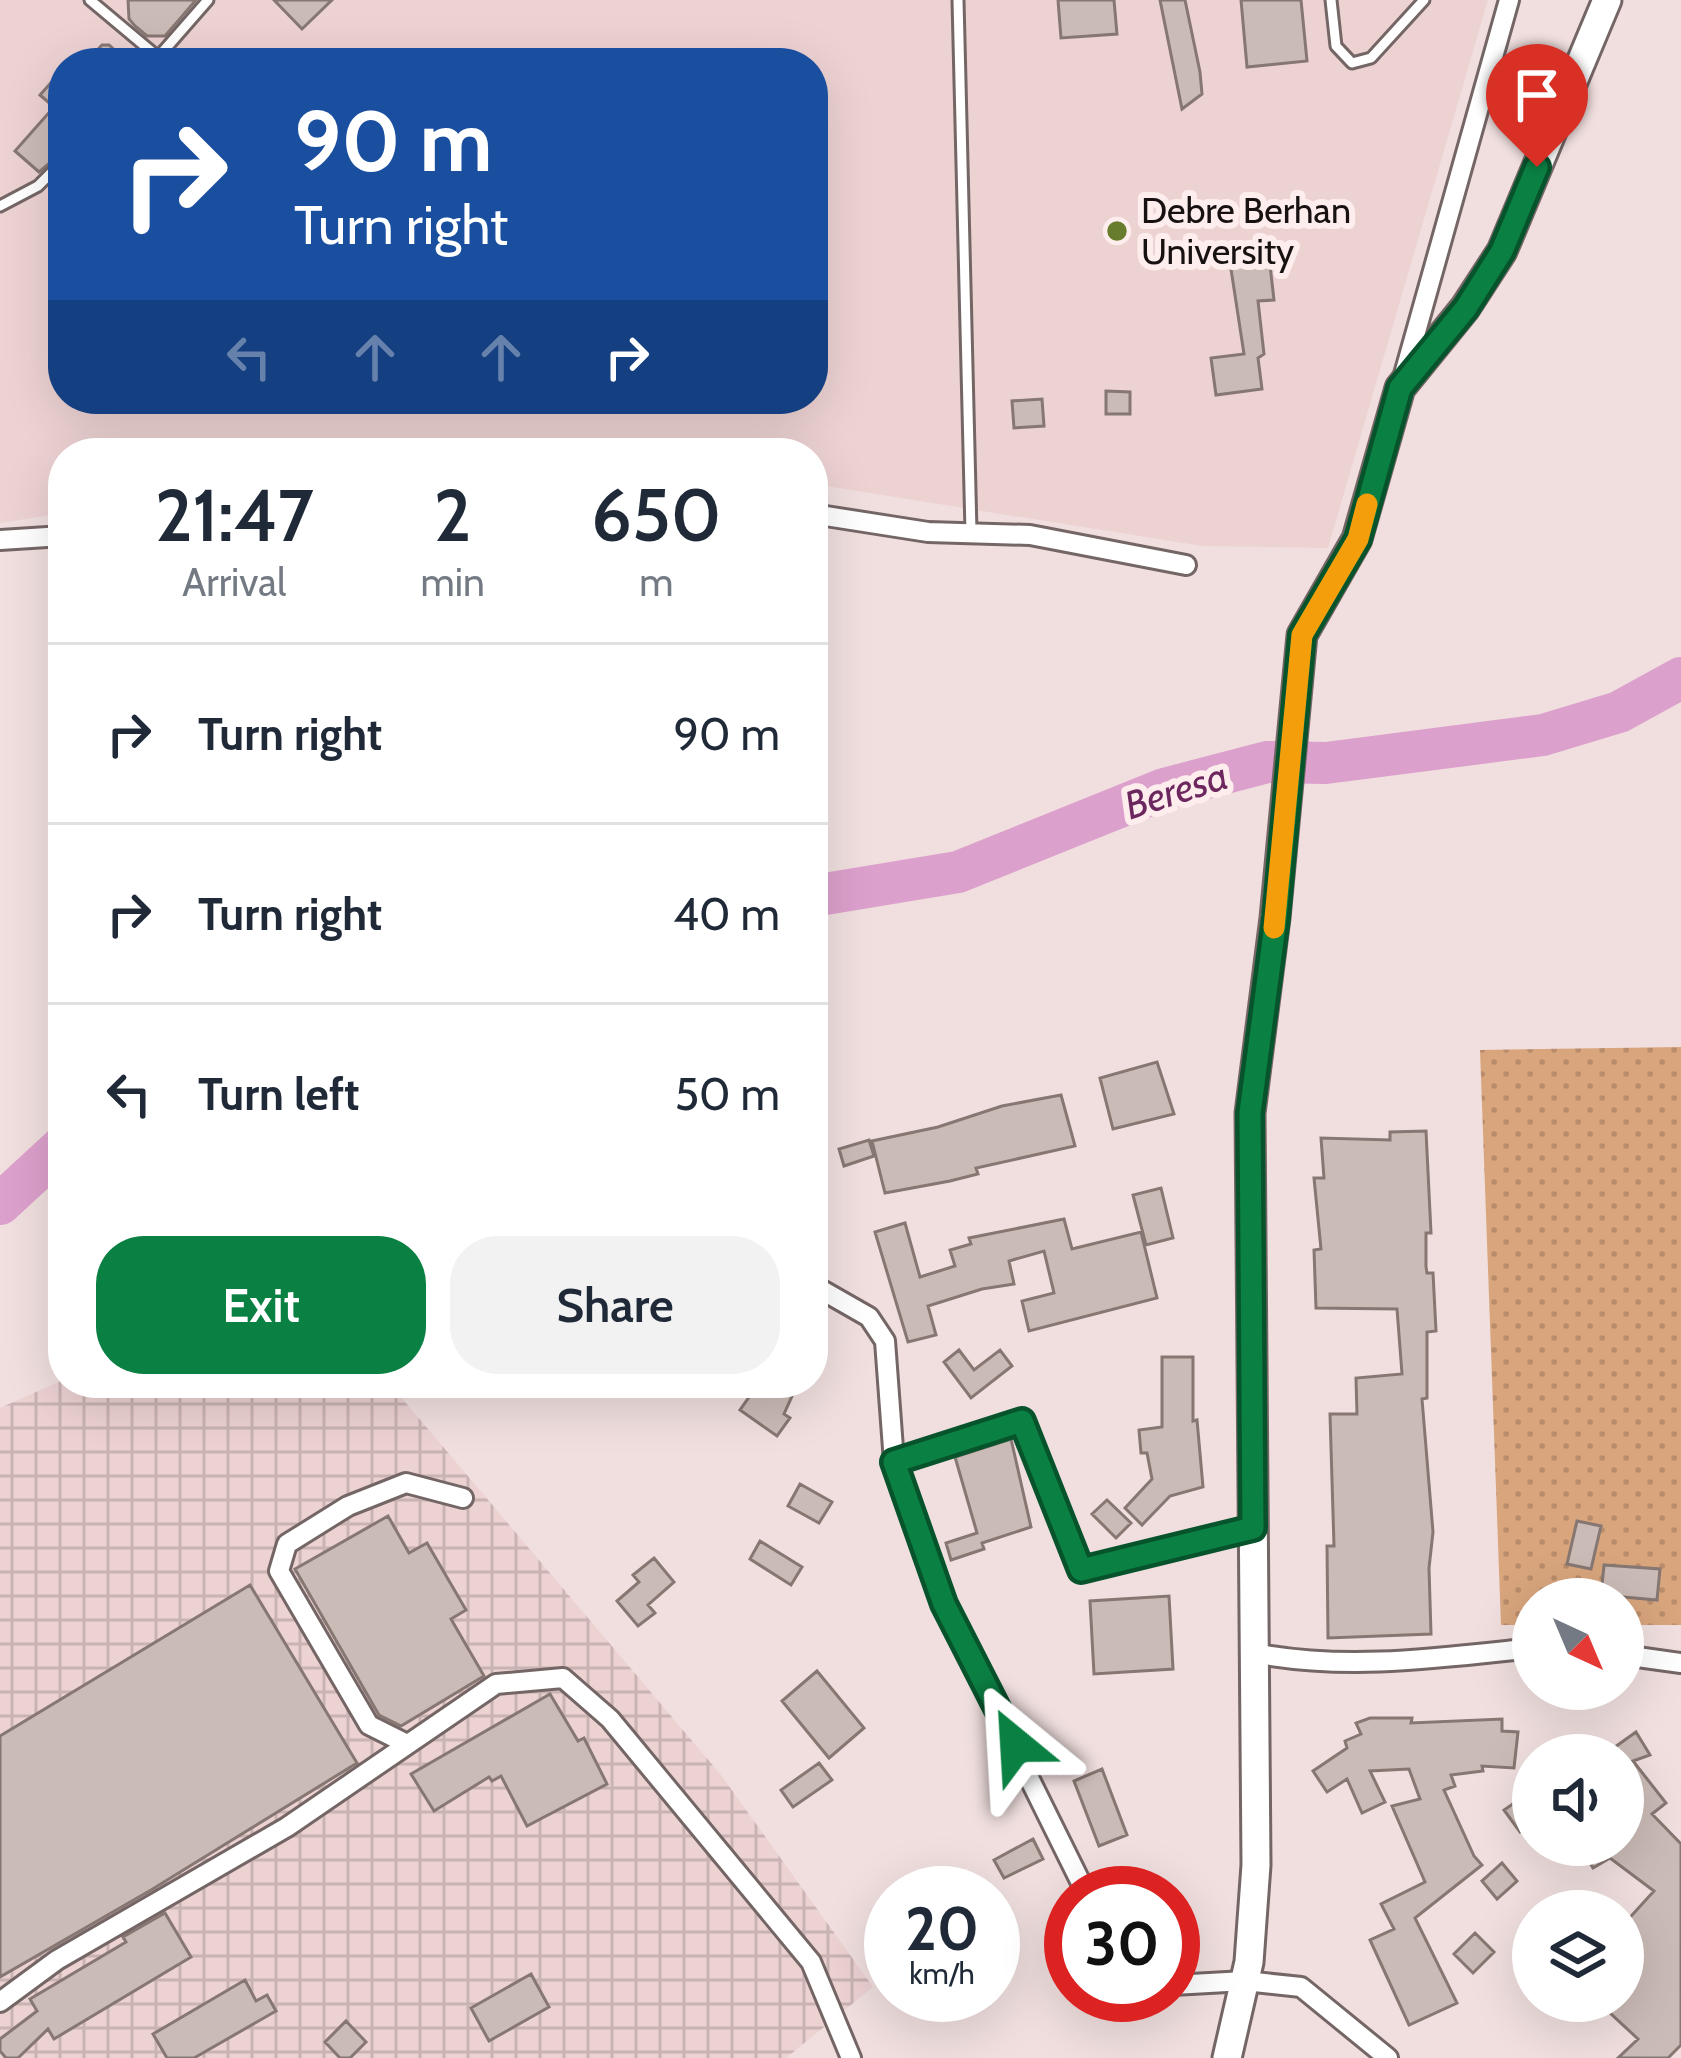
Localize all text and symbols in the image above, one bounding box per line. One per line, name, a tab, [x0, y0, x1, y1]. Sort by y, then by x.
pin	[1486, 44, 1588, 167]
icon: arrive	[1504, 62, 1570, 128]
text: 90 m	[294, 90, 492, 192]
icon: right	[96, 96, 252, 252]
place label: Debre Berhan University	[1141, 188, 1351, 273]
text: Turn right	[294, 192, 508, 258]
marker: Debre Berhan University	[1104, 218, 1130, 244]
icon: left	[216, 324, 282, 390]
icon: ahead	[342, 324, 408, 390]
icon: ahead	[468, 324, 534, 390]
icon: right	[594, 324, 660, 390]
text: 21:47	[155, 472, 314, 559]
text: 2	[434, 472, 472, 559]
text: 650	[591, 472, 721, 559]
text: Arrival	[182, 558, 286, 606]
text: min	[420, 558, 485, 606]
text: m	[639, 558, 673, 606]
icon: right	[96, 701, 162, 767]
text: Turn right	[198, 707, 382, 761]
text: 90 m	[673, 707, 780, 761]
water label: Beresa	[1118, 751, 1234, 829]
icon: right	[96, 881, 162, 947]
text: Turn right	[198, 887, 382, 941]
text: 40 m	[673, 887, 780, 941]
icon: left	[96, 1061, 162, 1127]
text: Turn left	[198, 1067, 360, 1121]
text: 50 m	[675, 1067, 780, 1121]
button: Exit	[96, 1236, 426, 1374]
button: Share	[450, 1236, 780, 1374]
north arrow	[1512, 1578, 1644, 1710]
map controls	[1512, 1578, 1644, 2022]
position arrow	[953, 1682, 1079, 1808]
button: sound	[1512, 1734, 1644, 1866]
speed limit sign: 30	[1044, 1866, 1200, 2022]
button: layers	[1512, 1890, 1644, 2022]
text: 20	[905, 1892, 979, 1965]
text: km/h	[909, 1955, 975, 1992]

